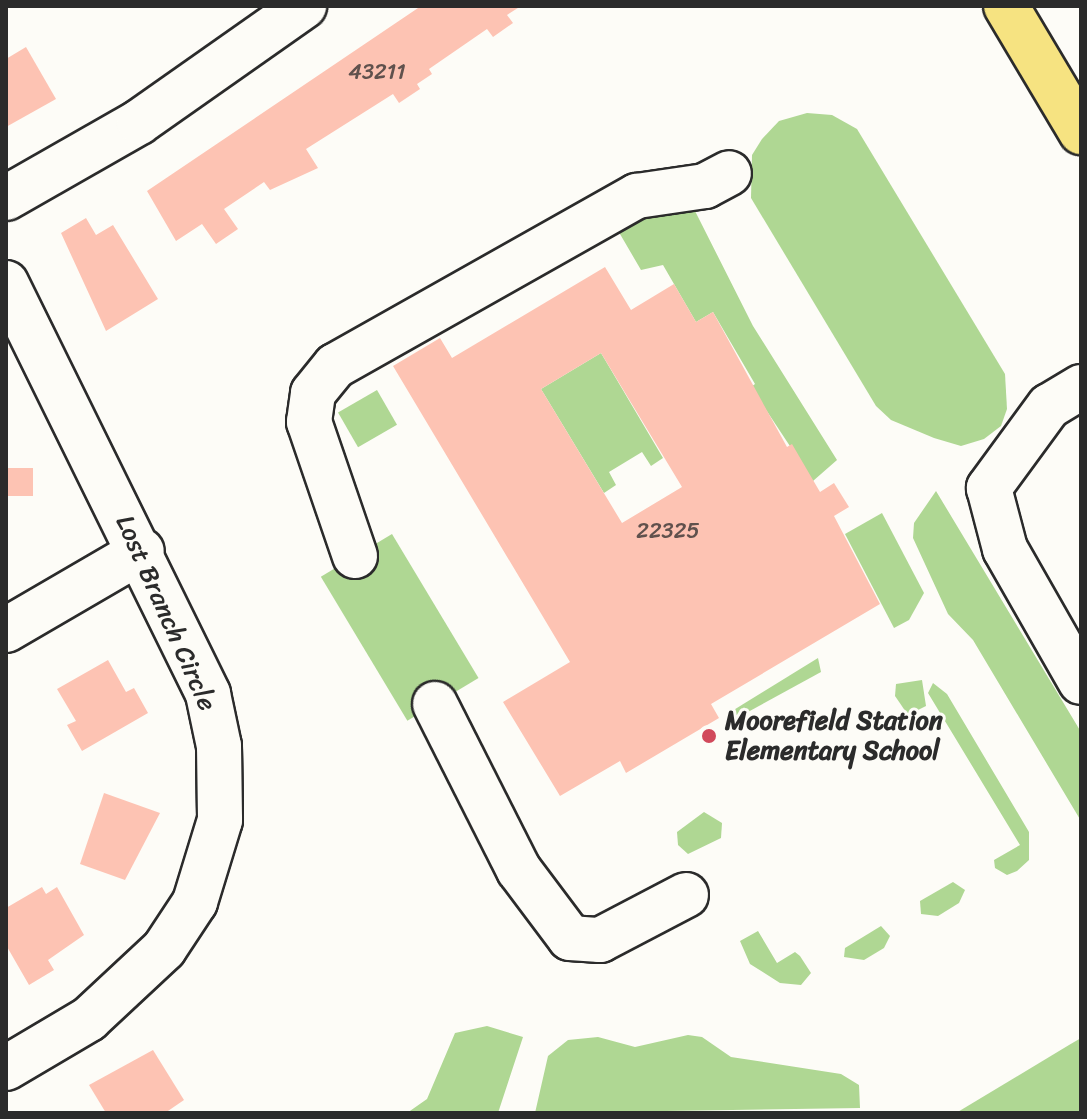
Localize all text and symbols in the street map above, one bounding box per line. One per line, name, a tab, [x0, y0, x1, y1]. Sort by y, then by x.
house number: 43211	[348, 59, 406, 85]
street label: Lost Branch Circle	[109, 510, 223, 716]
house number: 22325	[636, 518, 700, 544]
place label: Moorefield Station Elementary School	[725, 705, 943, 766]
marker: Moorefield Station Elementary School	[700, 727, 718, 745]

